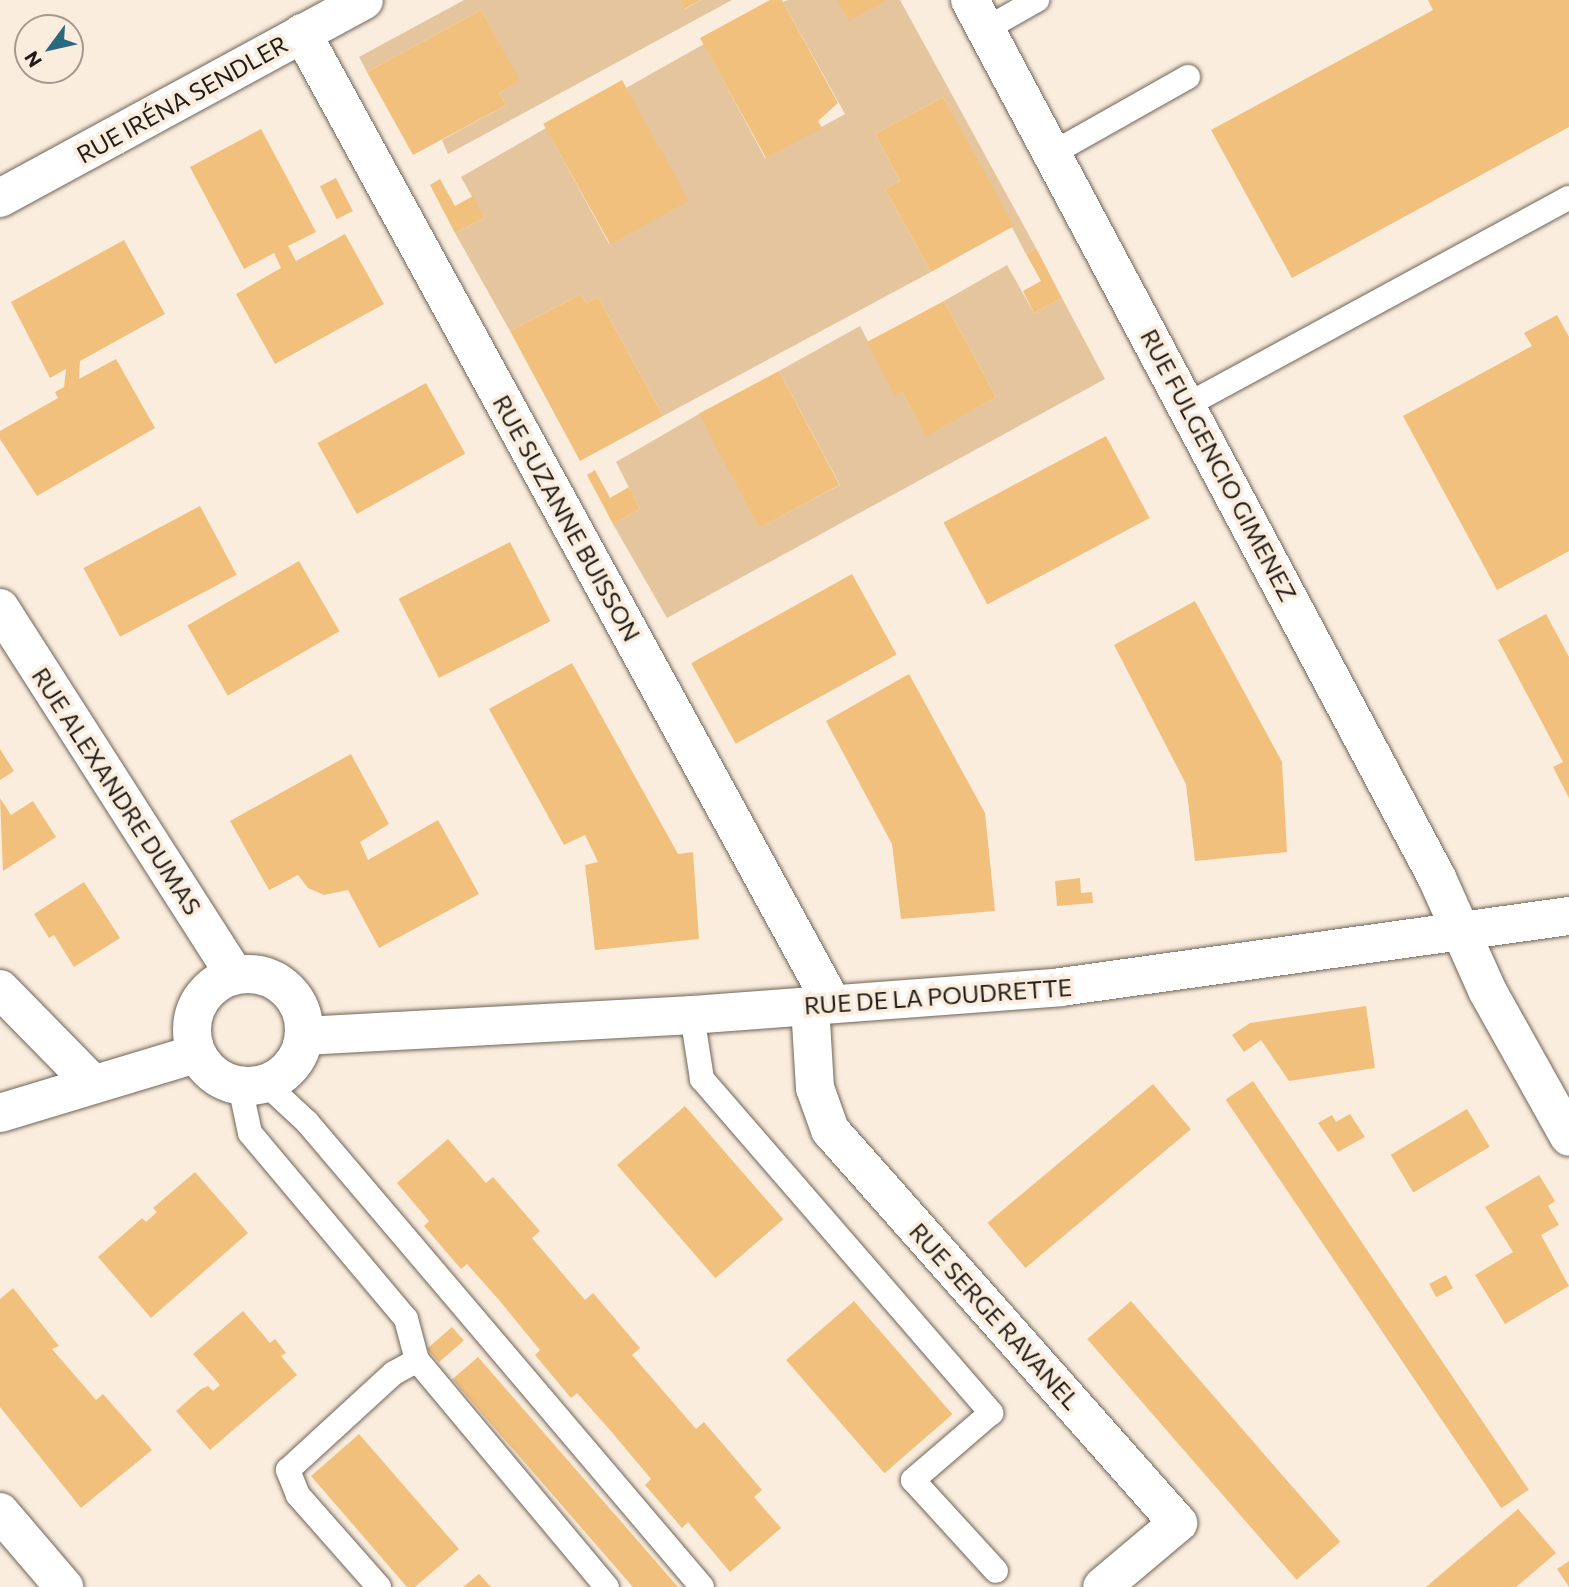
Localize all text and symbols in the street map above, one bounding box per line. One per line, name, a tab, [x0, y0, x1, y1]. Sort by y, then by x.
north arrow	[14, 14, 84, 84]
street label: RUE IRÉNA SENDLER	[72, 29, 292, 169]
text: N	[19, 47, 46, 72]
street label: RUE FULGENCIO GIMENEZ	[1135, 324, 1303, 606]
street label: RUE SUZANNE BUISSON	[487, 390, 647, 646]
street label: RUE ALEXANDRE DUMAS	[26, 662, 208, 920]
street label: RUE DE LA POUDRETTE	[803, 972, 1073, 1020]
street label: RUE SERGE RAVANEL	[904, 1217, 1086, 1415]

